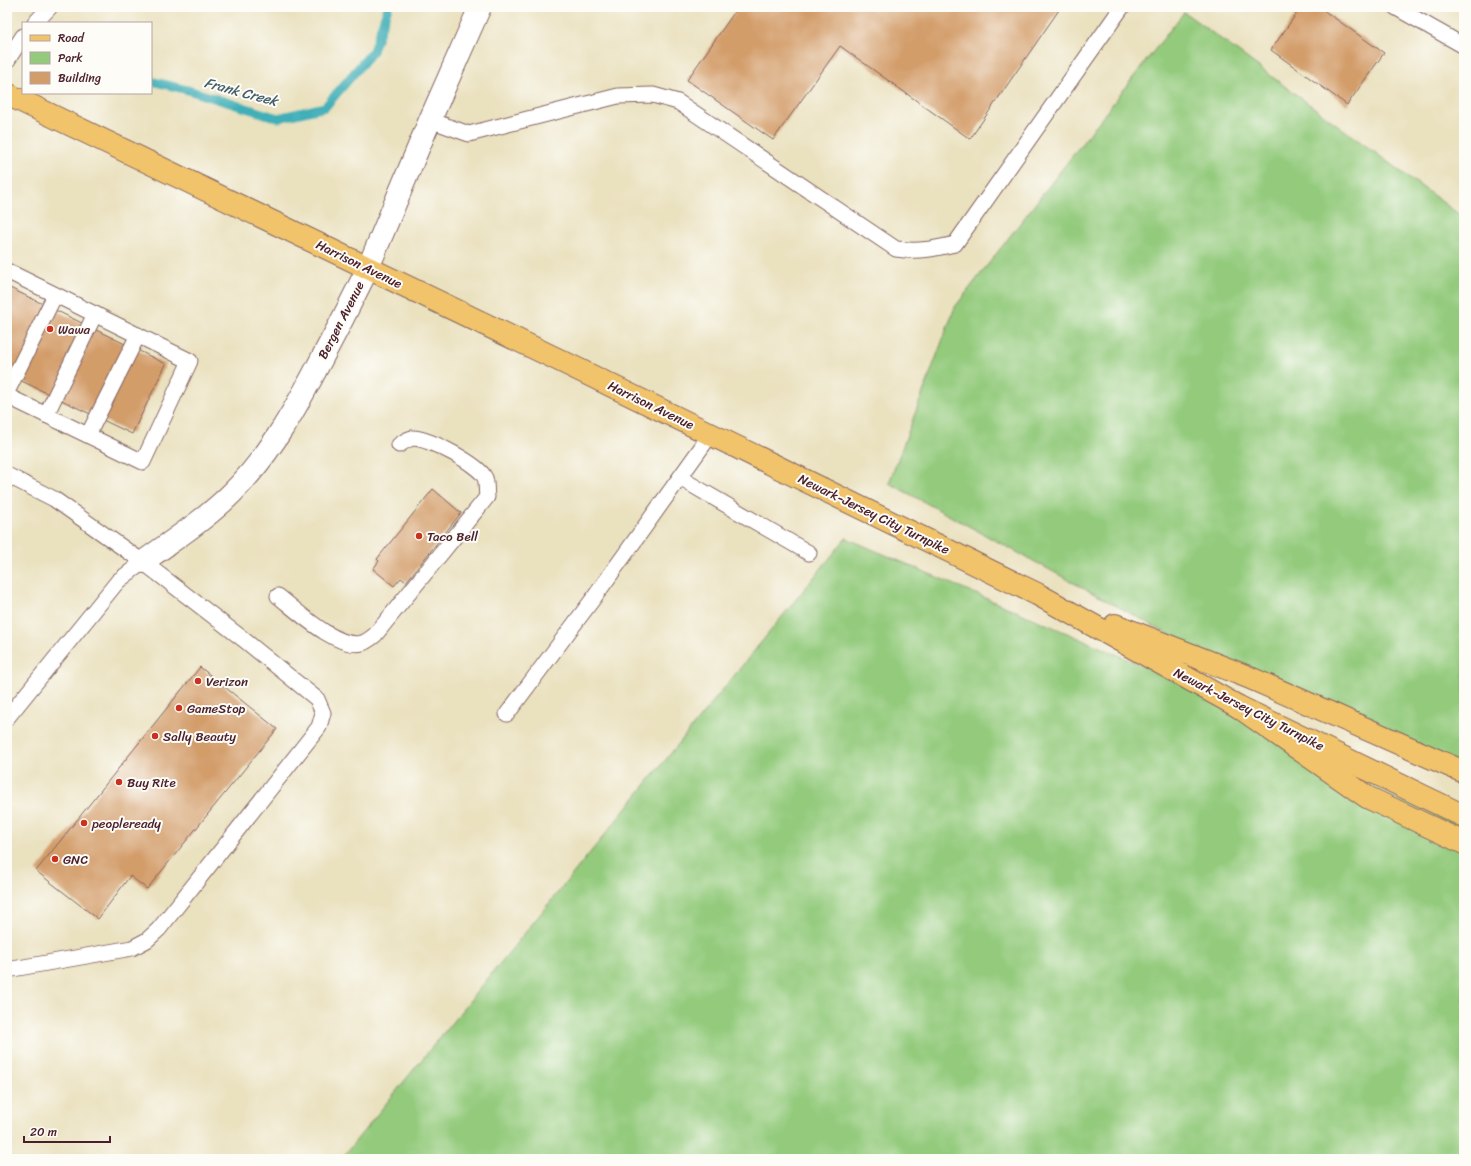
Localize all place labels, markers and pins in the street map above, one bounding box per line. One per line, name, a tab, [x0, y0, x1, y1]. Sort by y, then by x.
place label: Wawa	[58, 318, 91, 341]
marker: Wawa	[45, 324, 55, 334]
place label: Taco Bell	[427, 525, 478, 548]
marker: Taco Bell	[414, 531, 424, 541]
place label: Verizon	[206, 670, 248, 693]
marker: Verizon	[193, 676, 203, 686]
place label: GameStop	[187, 697, 246, 720]
marker: GameStop	[174, 703, 184, 713]
place label: Sally Beauty	[163, 725, 236, 748]
marker: Sally Beauty	[150, 731, 160, 741]
place label: Buy Rite	[127, 771, 176, 794]
marker: Buy Rite	[114, 777, 124, 787]
place label: peopleready	[91, 812, 161, 835]
marker: peopleready	[79, 818, 89, 828]
place label: GNC	[63, 848, 88, 871]
marker: GNC	[50, 854, 60, 864]

